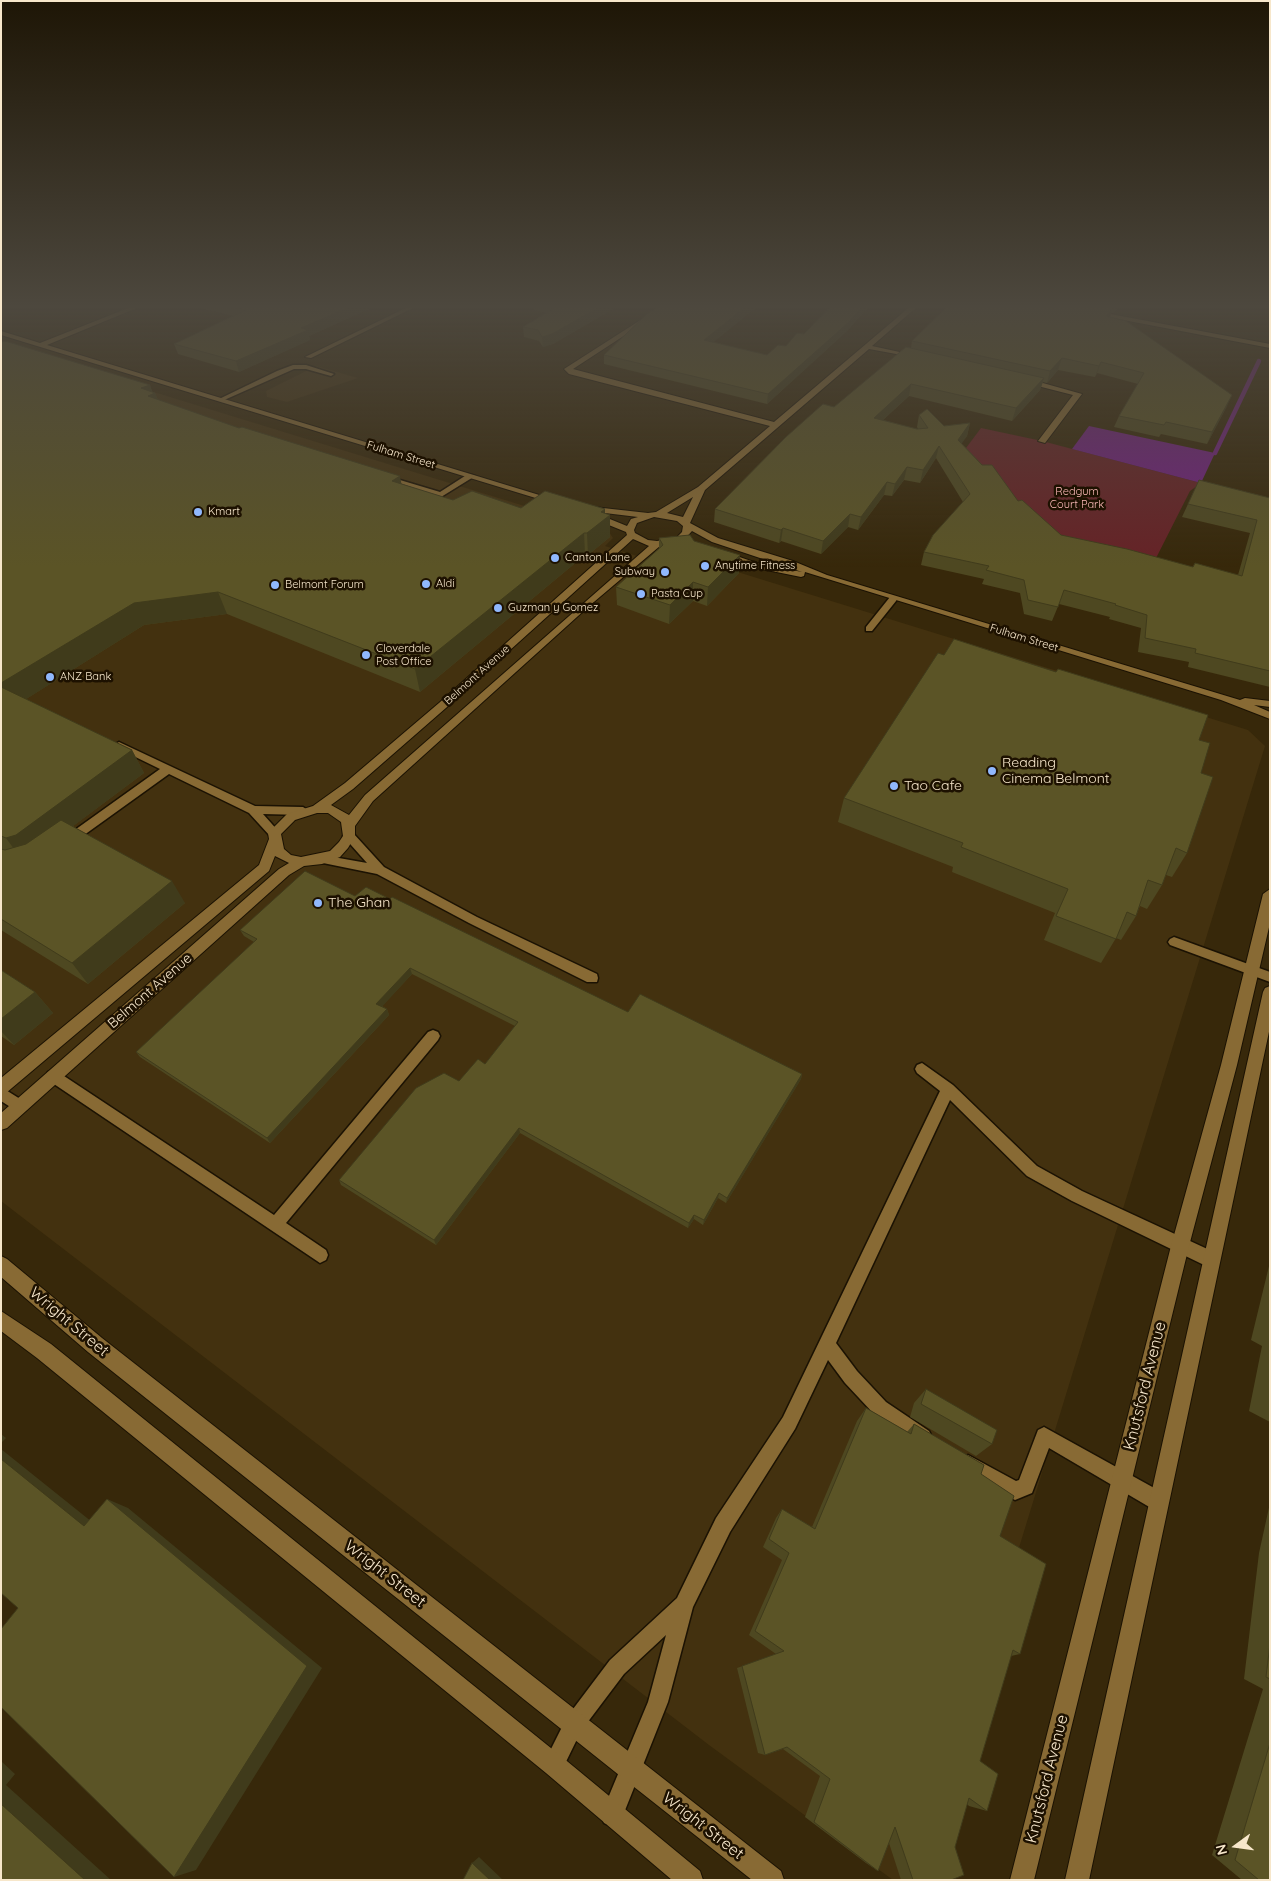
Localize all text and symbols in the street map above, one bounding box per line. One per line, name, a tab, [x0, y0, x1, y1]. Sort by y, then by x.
street label: Fulham Street	[365, 438, 437, 472]
park label: Redgum Court Park	[1050, 485, 1104, 511]
place label: Kmart	[208, 505, 240, 519]
marker: Kmart	[192, 506, 204, 518]
place label: Canton Lane	[565, 551, 630, 565]
marker: Canton Lane	[549, 552, 561, 564]
place label: Anytime Fitness	[715, 559, 795, 573]
marker: Anytime Fitness	[699, 560, 711, 572]
place label: Subway	[615, 565, 655, 579]
marker: Subway	[659, 566, 671, 578]
place label: Aldi	[436, 577, 455, 591]
place label: Belmont Forum	[285, 578, 364, 592]
marker: Aldi	[420, 578, 432, 590]
marker: Belmont Forum	[269, 579, 281, 591]
place label: Pasta Cup	[651, 587, 703, 601]
marker: Pasta Cup	[635, 588, 647, 600]
place label: Guzman y Gomez	[508, 601, 598, 615]
marker: Guzman y Gomez	[492, 602, 504, 614]
street label: Fulham Street	[988, 621, 1060, 655]
place label: Cloverdale Post Office	[376, 642, 432, 668]
street label: Belmont Avenue	[442, 642, 512, 708]
marker: Cloverdale Post Office	[360, 649, 372, 661]
place label: ANZ Bank	[60, 670, 111, 684]
marker: ANZ Bank	[44, 671, 56, 683]
place label: Reading Cinema Belmont	[1002, 755, 1110, 788]
marker: Reading Cinema Belmont	[986, 765, 998, 777]
place label: Tao Cafe	[904, 778, 962, 794]
marker: Tao Cafe	[888, 780, 900, 792]
place label: The Ghan	[328, 895, 390, 911]
marker: The Ghan	[312, 897, 324, 909]
street label: Belmont Avenue	[104, 950, 196, 1032]
street label: Wright Street	[25, 1283, 113, 1361]
street label: Knutsford Avenue	[1120, 1320, 1170, 1452]
street label: Wright Street	[341, 1536, 429, 1612]
street label: Knutsford Avenue	[1022, 1713, 1072, 1845]
street label: Wright Street	[659, 1788, 747, 1864]
north arrow	[1211, 1821, 1261, 1871]
text: N	[1211, 1842, 1231, 1857]

